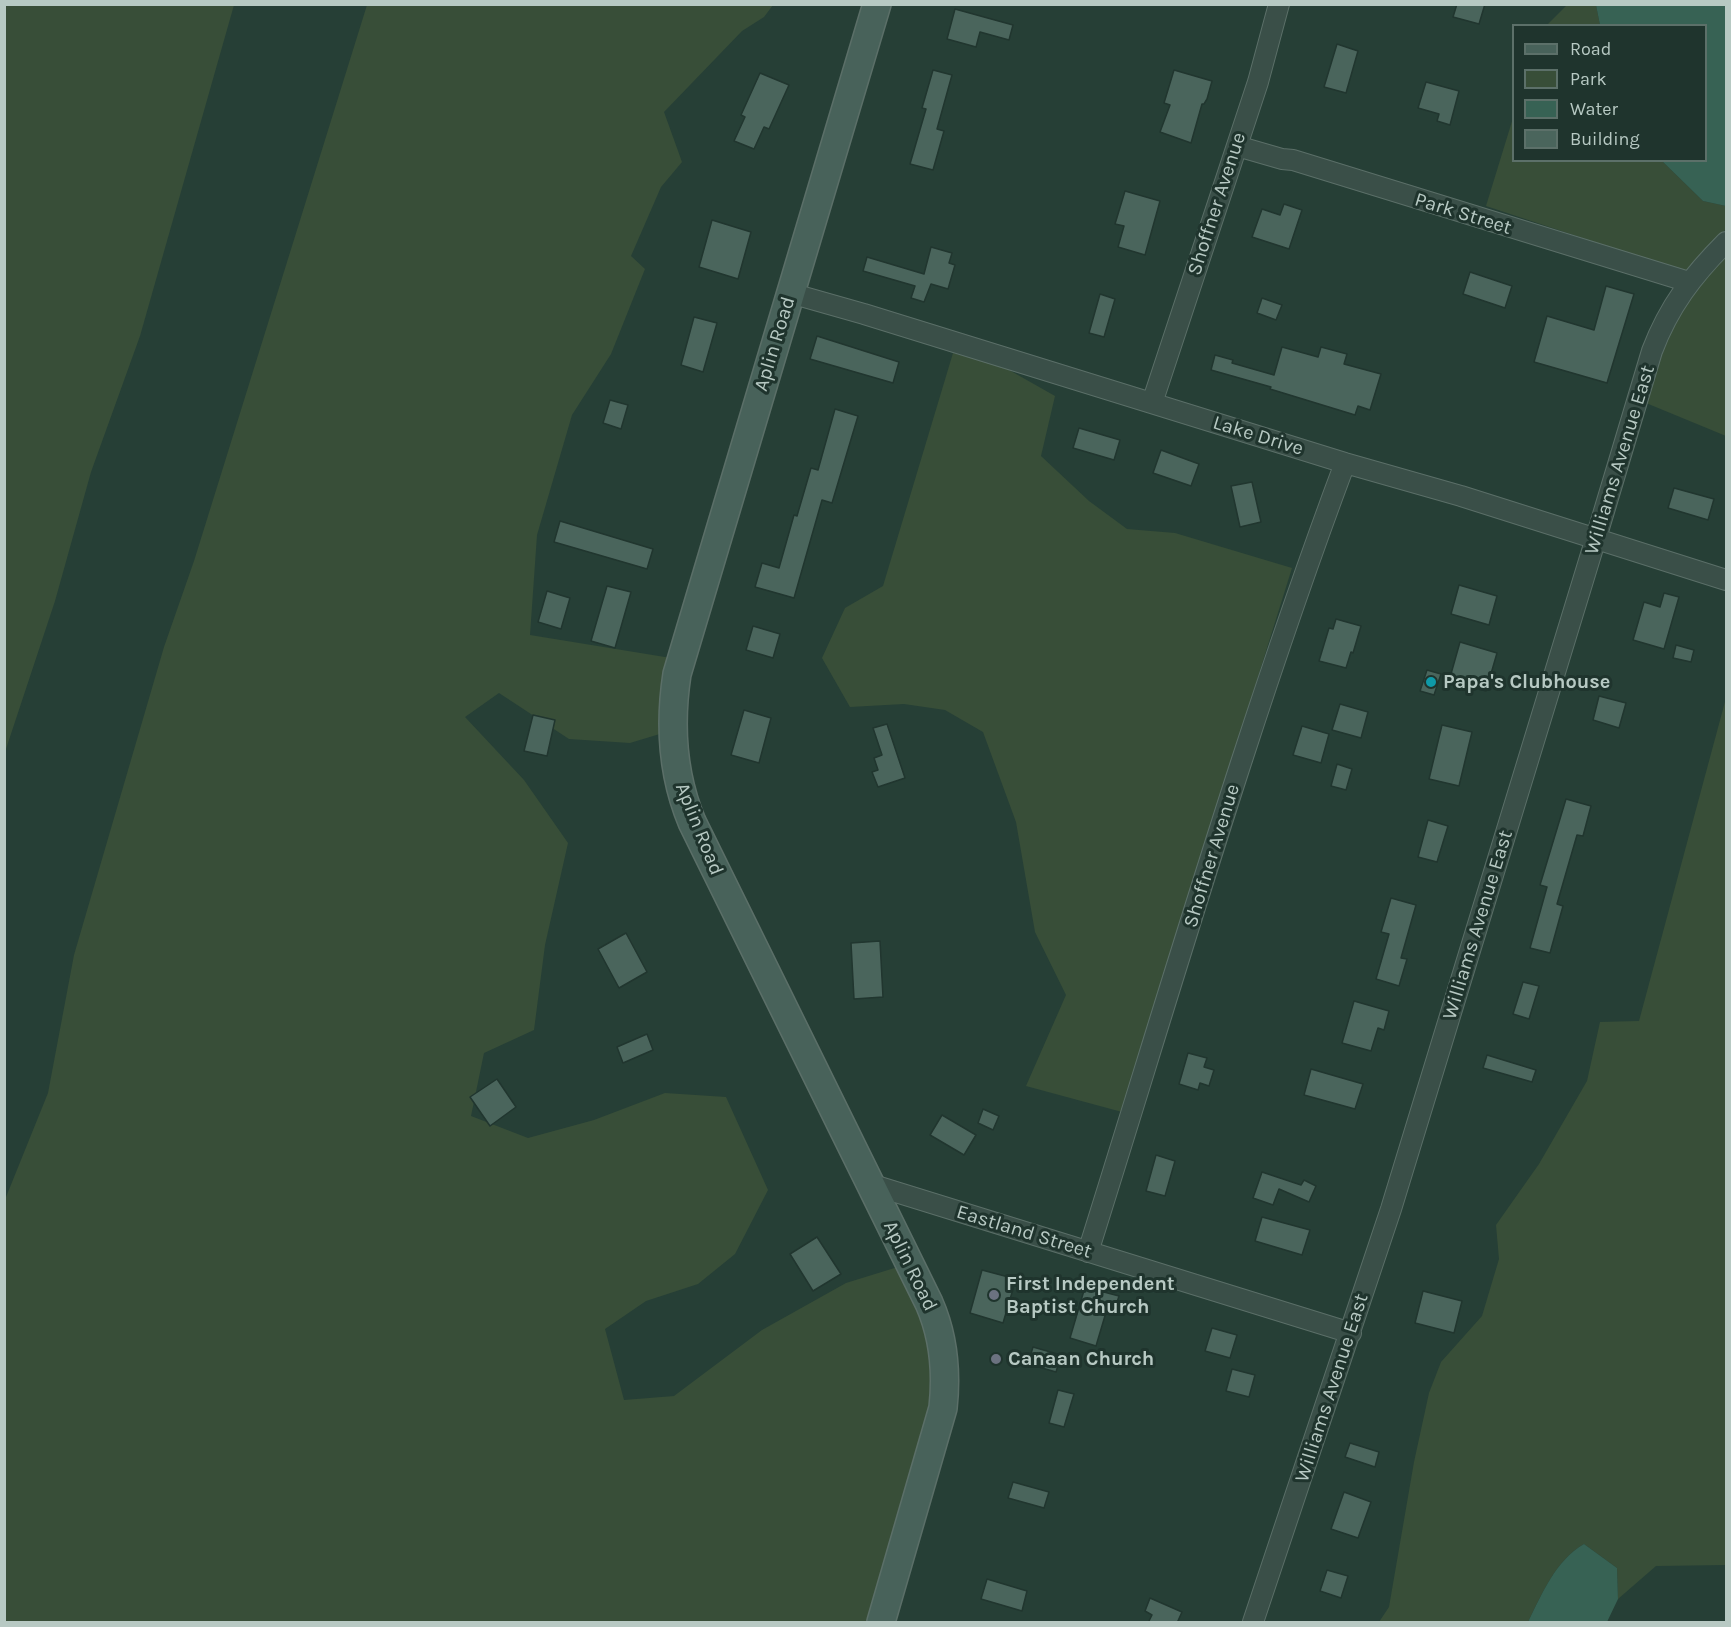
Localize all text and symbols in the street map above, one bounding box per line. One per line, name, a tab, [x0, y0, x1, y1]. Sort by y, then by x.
legend	[1512, 24, 1707, 162]
text: Road	[1570, 38, 1611, 60]
text: Park	[1570, 68, 1607, 90]
text: Water	[1570, 98, 1618, 120]
text: Building	[1570, 128, 1640, 150]
street label: Shoffner Avenue	[1183, 129, 1251, 279]
street label: Park Street	[1412, 188, 1514, 240]
street label: Aplin Road	[749, 294, 801, 394]
street label: Williams Avenue East	[1580, 362, 1660, 558]
street label: Lake Drive	[1210, 411, 1306, 461]
place label: Papa's Clubhouse	[1443, 670, 1610, 694]
marker: Papa's Clubhouse	[1424, 675, 1438, 689]
street label: Aplin Road	[670, 779, 728, 879]
street label: Shoffner Avenue	[1179, 781, 1245, 931]
street label: Williams Avenue East	[1438, 827, 1518, 1023]
street label: Eastland Street	[953, 1200, 1095, 1264]
street label: Aplin Road	[878, 1217, 942, 1315]
place label: First Independent Baptist Church	[1006, 1272, 1175, 1319]
marker: First Independent Baptist Church	[987, 1288, 1001, 1302]
street label: Williams Avenue East	[1290, 1291, 1374, 1485]
place label: Canaan Church	[1008, 1347, 1154, 1371]
marker: Canaan Church	[989, 1352, 1003, 1366]

